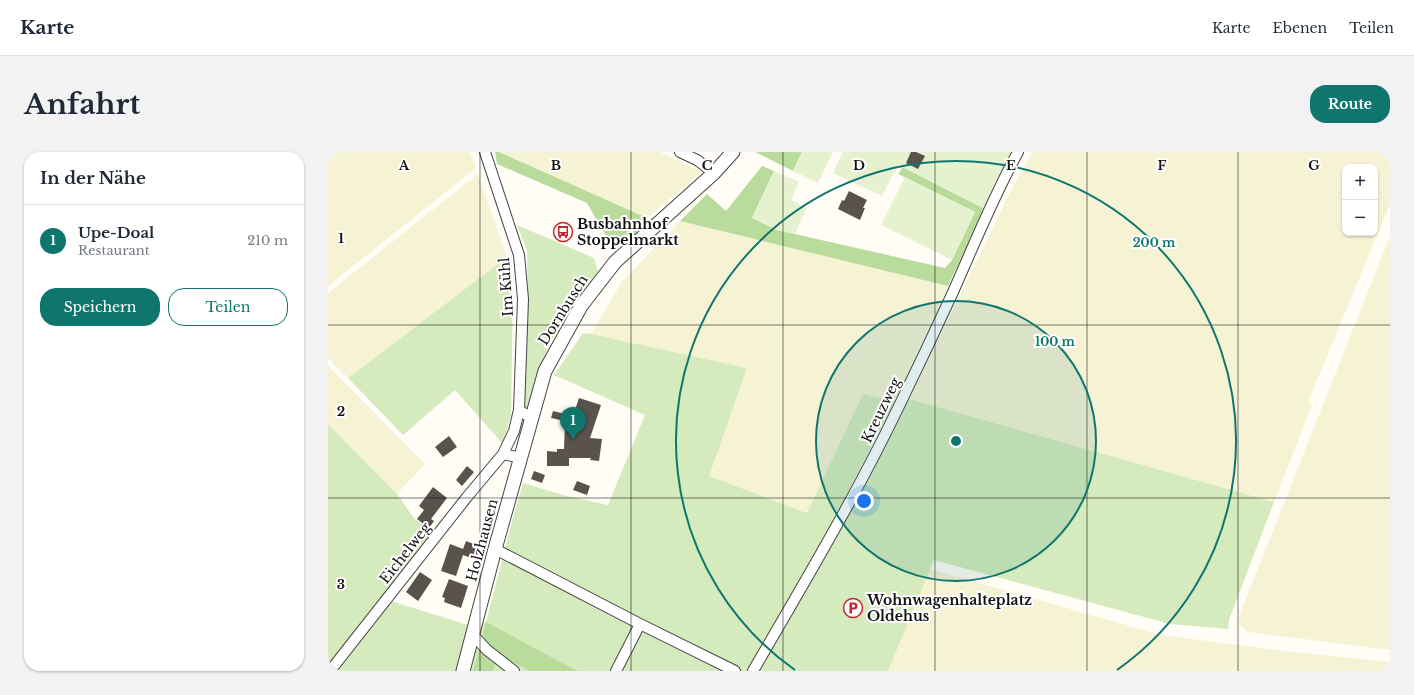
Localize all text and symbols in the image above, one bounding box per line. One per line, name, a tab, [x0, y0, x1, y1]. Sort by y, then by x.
text: Karte	[20, 16, 74, 39]
text: Karte	[1212, 19, 1251, 37]
text: Ebenen	[1273, 19, 1327, 37]
text: Teilen	[1349, 19, 1394, 37]
button: Route	[1310, 85, 1390, 123]
text: Anfahrt	[24, 87, 140, 122]
text: A	[398, 157, 410, 174]
text: B	[551, 157, 561, 174]
text: C	[702, 157, 713, 174]
text: D	[853, 157, 865, 174]
text: E	[1006, 157, 1016, 174]
text: F	[1158, 157, 1167, 174]
text: G	[1308, 157, 1320, 174]
map controls	[1342, 164, 1378, 236]
button: +	[1342, 164, 1378, 200]
text: In der Nähe	[40, 168, 146, 189]
button: −	[1342, 200, 1378, 236]
place label: Busbahnhof Stoppelmarkt	[577, 215, 679, 249]
bus stop icon: Busbahnhof Stoppelmarkt	[552, 221, 574, 243]
text: Upe-Doal	[78, 223, 154, 242]
text: 1	[338, 230, 344, 247]
text: 1	[50, 232, 56, 249]
text: 210 m	[247, 232, 288, 249]
text: 200 m	[1133, 235, 1176, 250]
text: Restaurant	[78, 242, 150, 259]
street label: Im Kühl	[495, 256, 517, 317]
street label: Dornbusch	[534, 271, 592, 349]
button: Speichern	[40, 288, 160, 326]
button: Teilen	[168, 288, 288, 326]
text: 100 m	[1035, 334, 1076, 349]
street label: Kreuzweg	[857, 374, 905, 446]
text: 2	[337, 403, 345, 420]
pin: 1	[560, 407, 586, 440]
centre of rings	[949, 434, 963, 448]
your location	[854, 491, 874, 511]
street label: Holzhausen	[462, 496, 502, 583]
street label: Eichelweg	[376, 518, 435, 587]
text: 3	[337, 576, 345, 593]
place label: Wohnwagenhalteplatz Oldehus	[866, 591, 1032, 625]
parking icon: Wohnwagenhalteplatz Oldehus	[842, 597, 864, 619]

